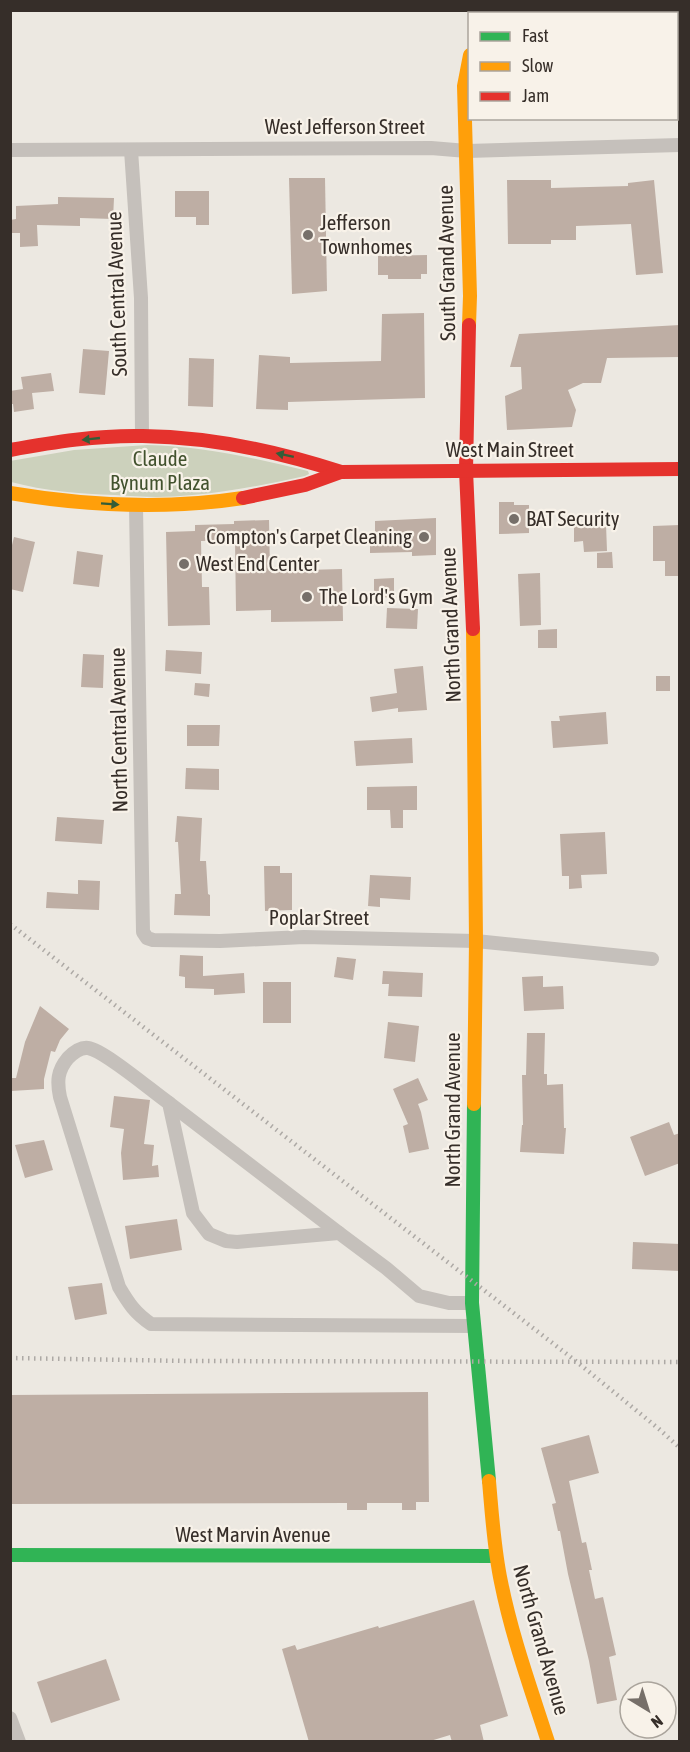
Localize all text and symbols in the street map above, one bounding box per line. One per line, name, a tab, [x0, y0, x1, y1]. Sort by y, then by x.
legend	[468, 12, 678, 120]
text: Fast	[522, 25, 549, 46]
text: Slow	[522, 55, 553, 76]
text: Jam	[522, 85, 549, 106]
street label: West Jefferson Street	[265, 114, 425, 138]
street label: South Grand Avenue	[433, 185, 459, 341]
place label: Jefferson Townhomes	[320, 210, 412, 258]
street label: South Central Avenue	[101, 211, 131, 377]
marker: Jefferson Townhomes	[301, 228, 315, 242]
one-way arrow	[82, 435, 101, 444]
street label: West Main Street	[446, 437, 574, 461]
park label: Claude Bynum Plaza	[110, 446, 210, 494]
one-way arrow	[275, 450, 294, 459]
one-way arrow	[101, 499, 120, 509]
place label: BAT Security	[526, 506, 620, 530]
marker: BAT Security	[507, 512, 521, 526]
place label: Compton's Carpet Cleaning	[206, 524, 412, 548]
marker: Compton's Carpet Cleaning	[417, 530, 431, 544]
street label: North Grand Avenue	[435, 547, 465, 703]
place label: West End Center	[196, 551, 320, 575]
marker: West End Center	[177, 557, 191, 571]
place label: The Lord's Gym	[319, 584, 433, 608]
marker: The Lord's Gym	[300, 590, 314, 604]
street label: North Central Avenue	[105, 647, 131, 813]
street label: Poplar Street	[269, 905, 369, 929]
street label: North Grand Avenue	[440, 1032, 464, 1188]
street label: West Marvin Avenue	[175, 1522, 331, 1546]
street label: North Grand Avenue	[509, 1562, 575, 1718]
north arrow	[618, 1680, 678, 1740]
text: N	[648, 1712, 667, 1732]

